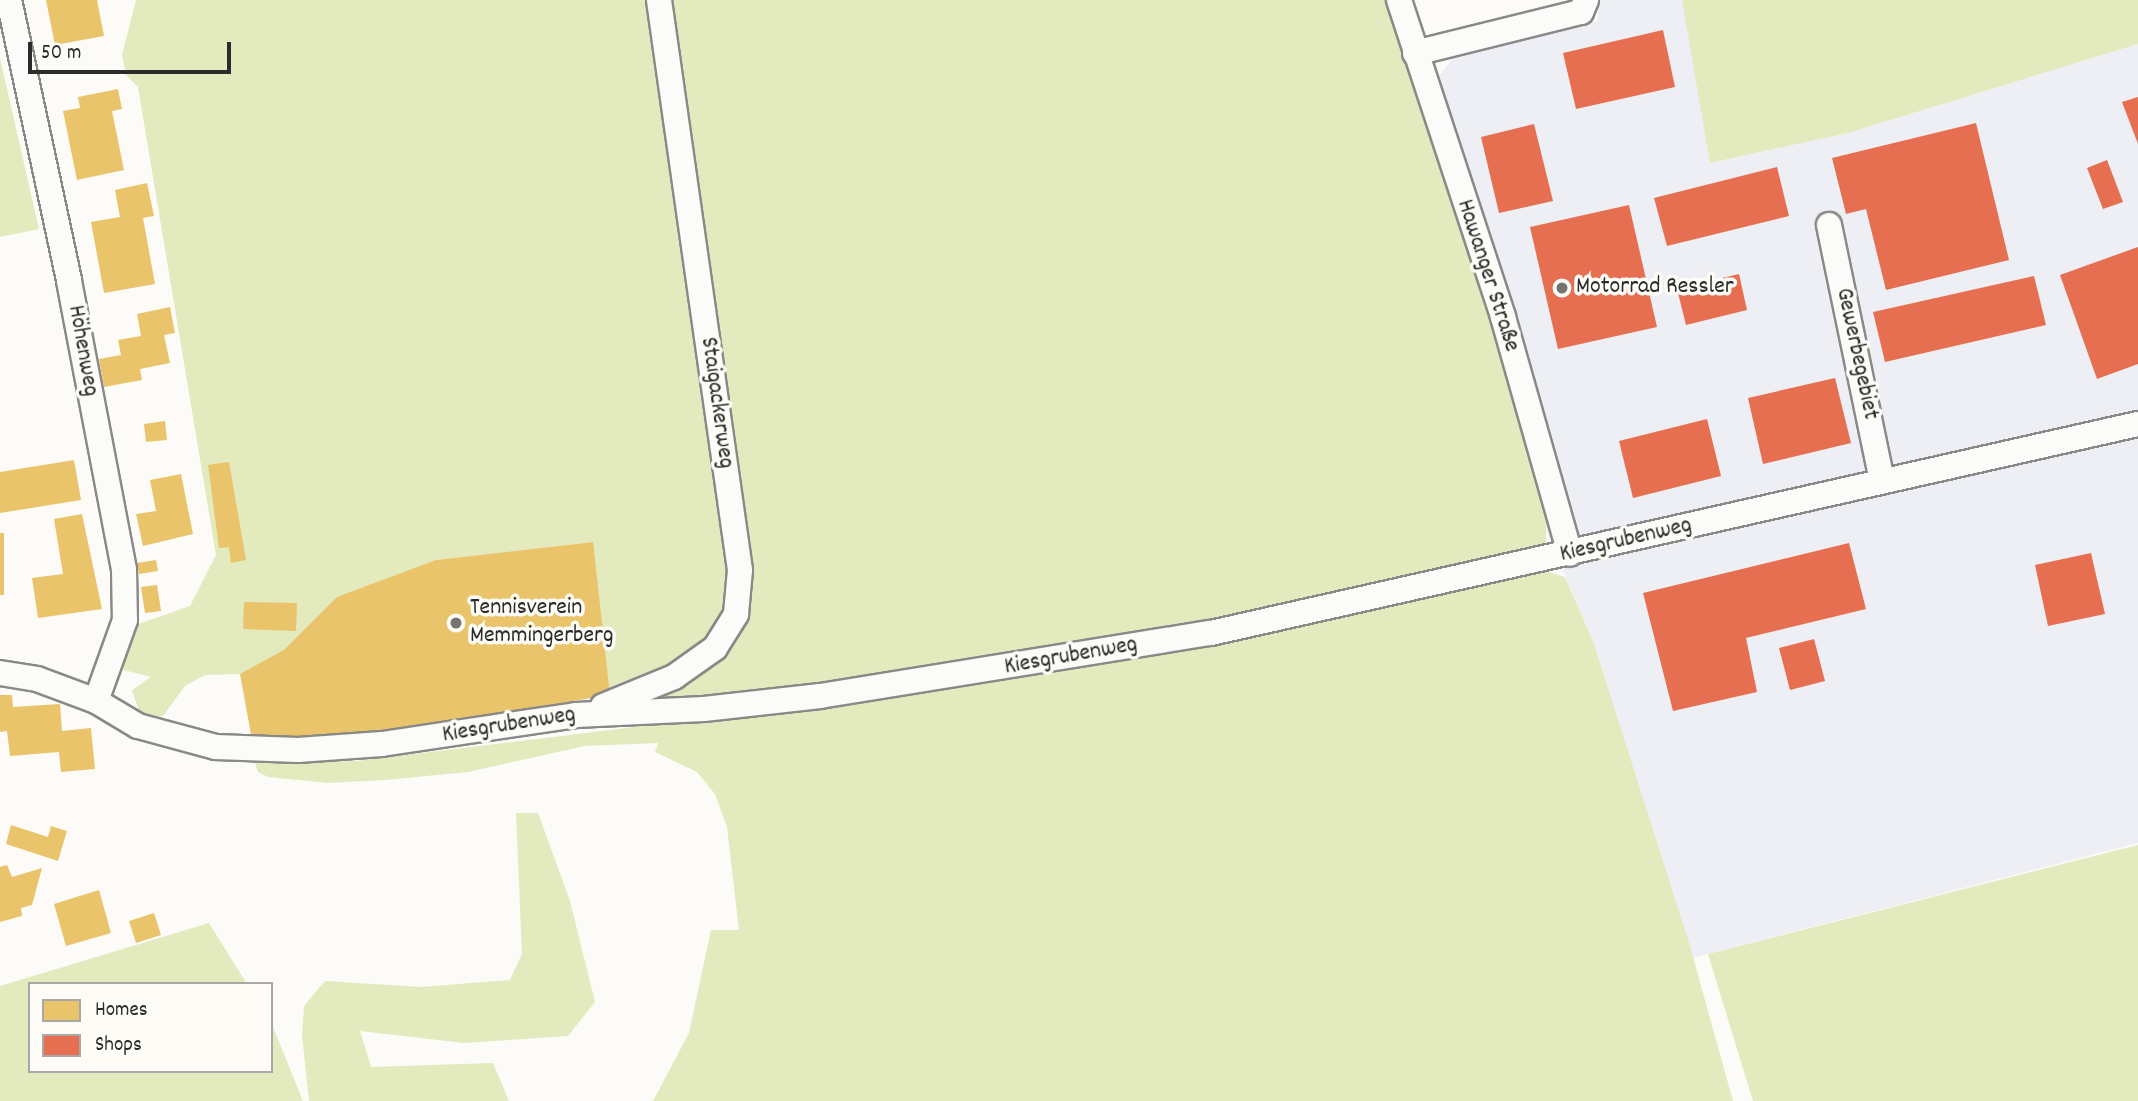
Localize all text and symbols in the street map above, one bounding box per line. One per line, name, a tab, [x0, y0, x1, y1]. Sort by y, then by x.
scale bar	[32, 28, 234, 72]
text: 50 m	[41, 39, 81, 69]
street label: Hawanger Straße	[1449, 196, 1525, 356]
place label: Motorrad Ressler	[1576, 274, 1734, 302]
marker: Motorrad Ressler	[1554, 280, 1570, 296]
street label: Gewerbegebiet	[1828, 286, 1884, 422]
street label: Höhenweg	[60, 303, 104, 399]
street label: Staigackerweg	[693, 335, 739, 471]
street label: Kiesgrubenweg	[1557, 512, 1695, 570]
place label: Tennisverein Memmingerberg	[470, 595, 613, 651]
marker: Tennisverein Memmingerberg	[448, 615, 464, 631]
street label: Kiesgrubenweg	[1002, 631, 1140, 683]
street label: Kiesgrubenweg	[440, 701, 578, 751]
legend	[28, 982, 273, 1073]
text: Homes	[95, 996, 148, 1026]
text: Shops	[95, 1031, 142, 1061]

